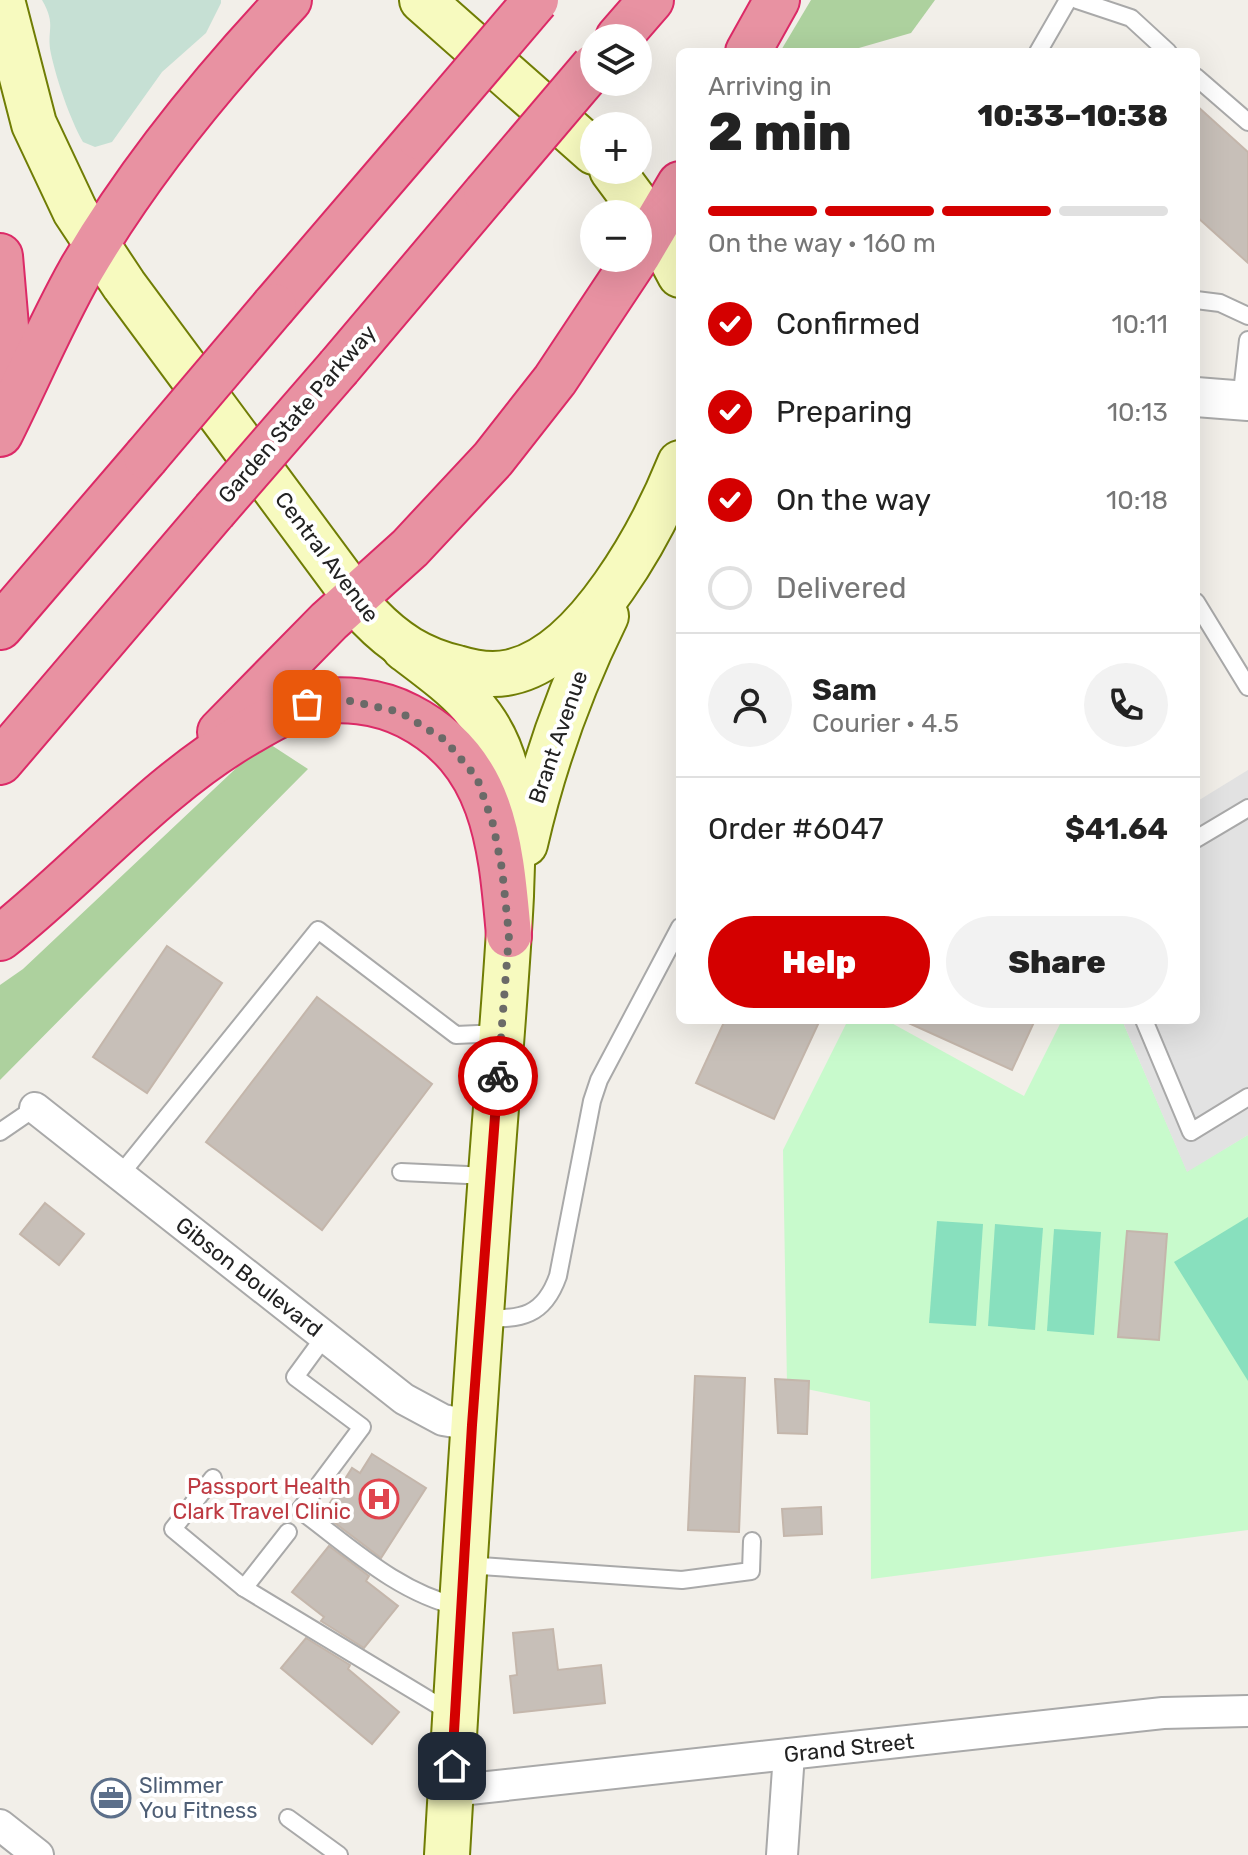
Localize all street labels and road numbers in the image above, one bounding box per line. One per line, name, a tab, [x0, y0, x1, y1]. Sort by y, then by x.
street label: Garden State Parkway	[212, 319, 382, 509]
street label: Central Avenue	[269, 486, 385, 628]
street label: Brant Avenue	[523, 667, 593, 807]
street label: Gibson Boulevard	[170, 1211, 328, 1343]
street label: Grand Street	[783, 1728, 916, 1768]

